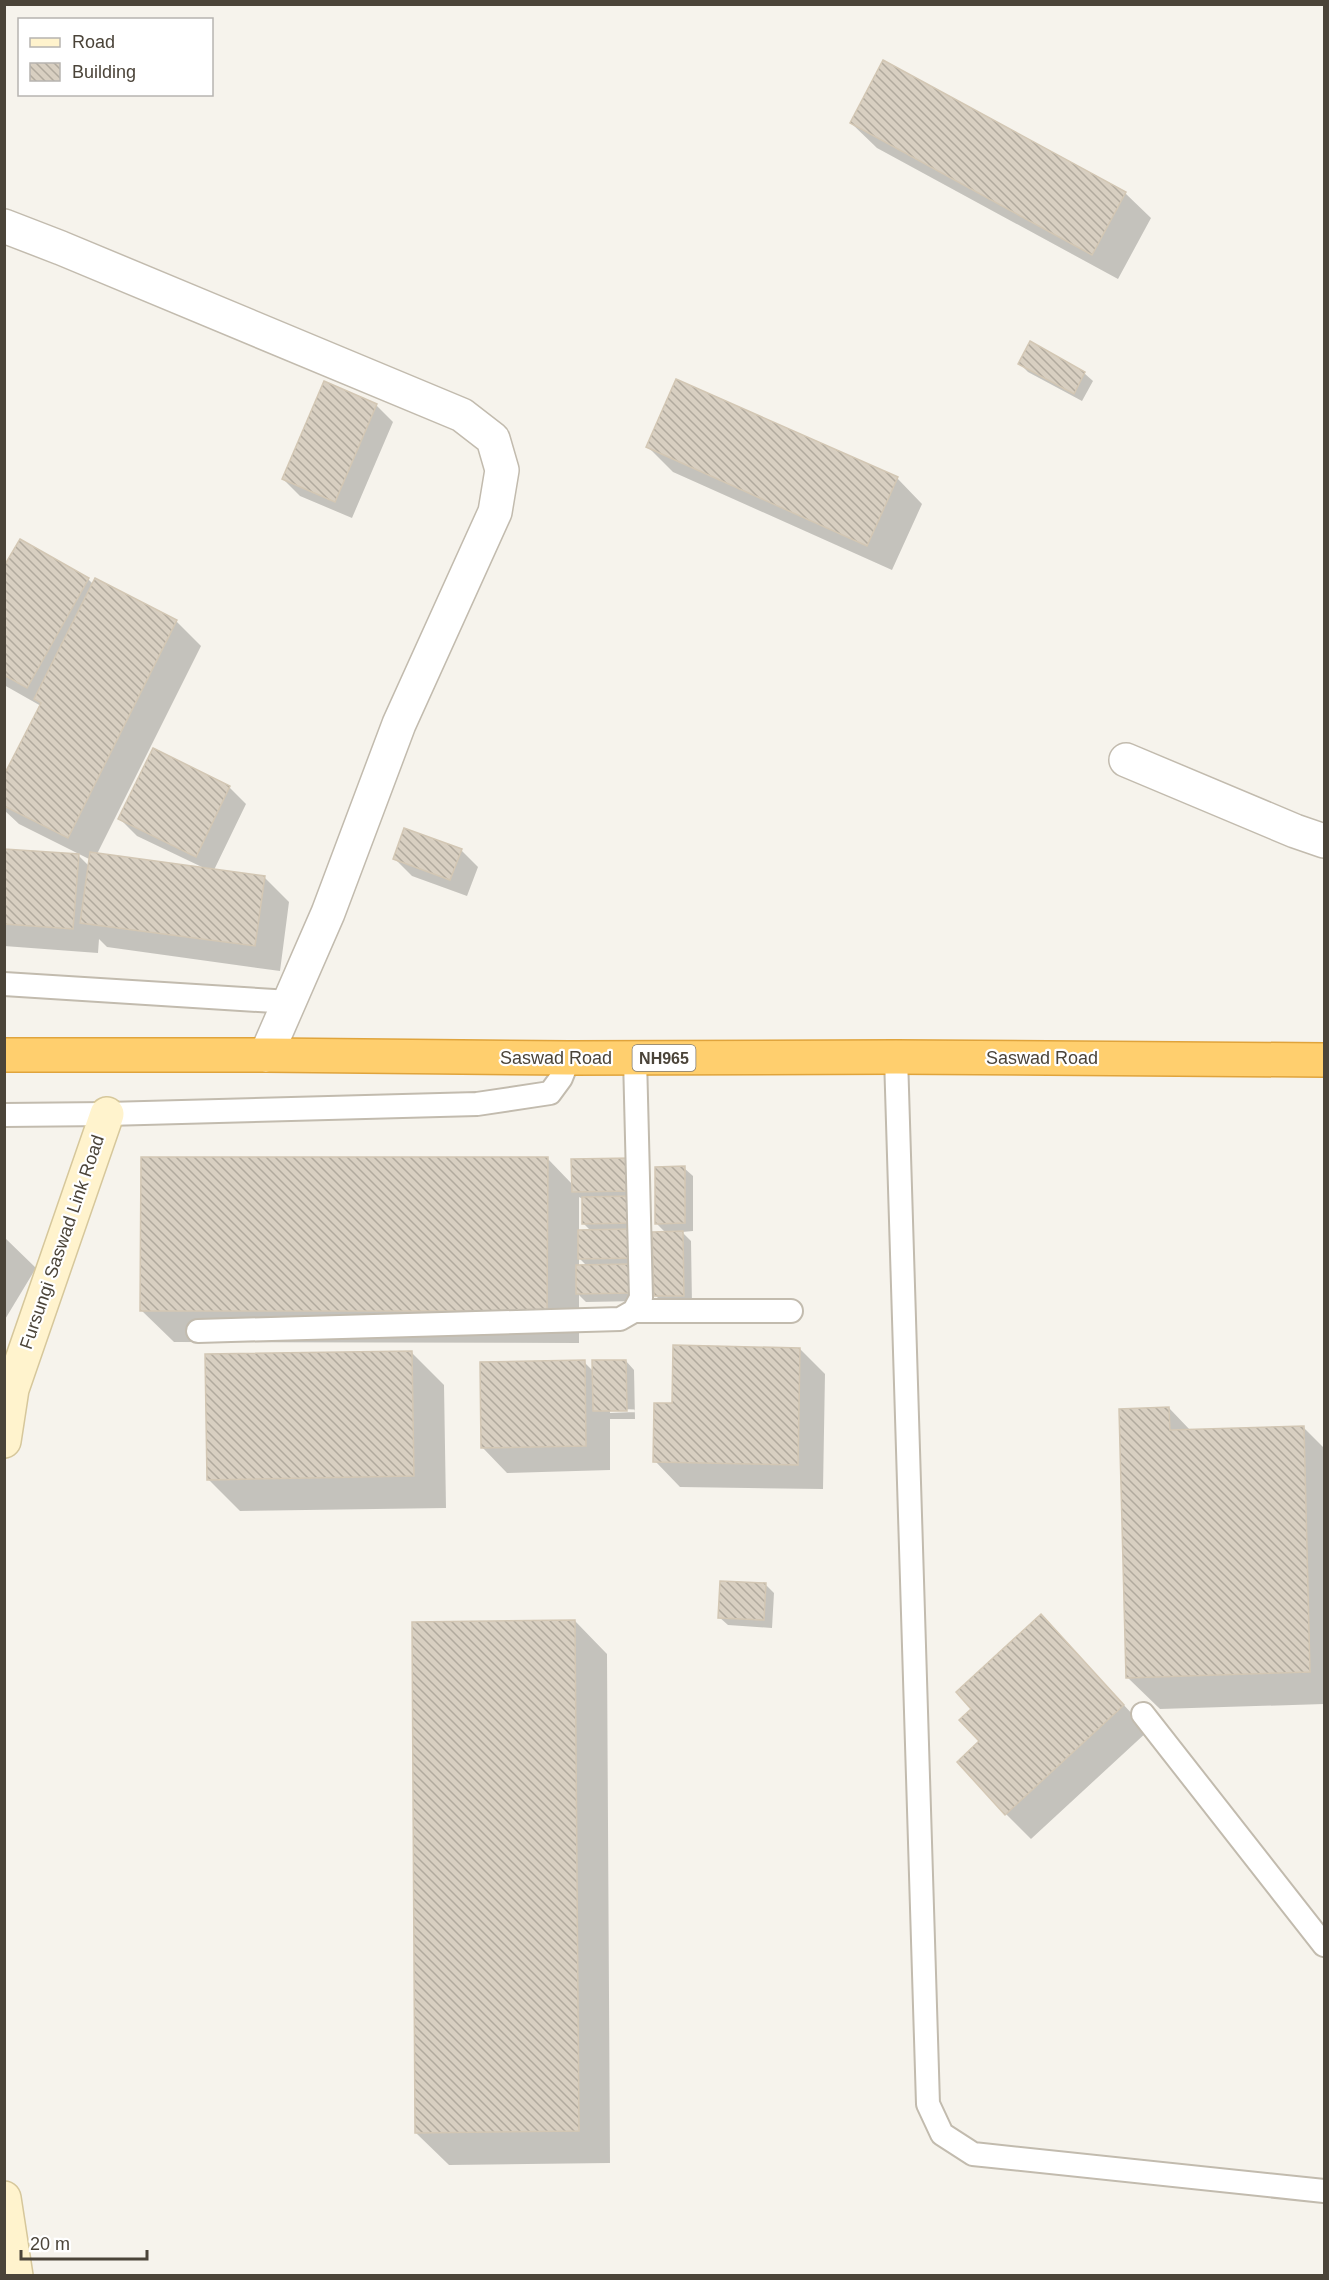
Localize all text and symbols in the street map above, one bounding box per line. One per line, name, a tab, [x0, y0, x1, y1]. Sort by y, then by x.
legend	[18, 18, 213, 96]
text: Road	[72, 32, 115, 52]
text: Building	[72, 62, 136, 82]
road number: NH965	[632, 1045, 696, 1071]
street label: Saswad Road	[500, 1048, 612, 1068]
street label: Saswad Road	[986, 1048, 1098, 1068]
street label: Fursungi Saswad Link Road	[16, 1132, 108, 1352]
scale bar	[21, 2223, 147, 2261]
text: 20 m	[30, 2234, 70, 2254]

